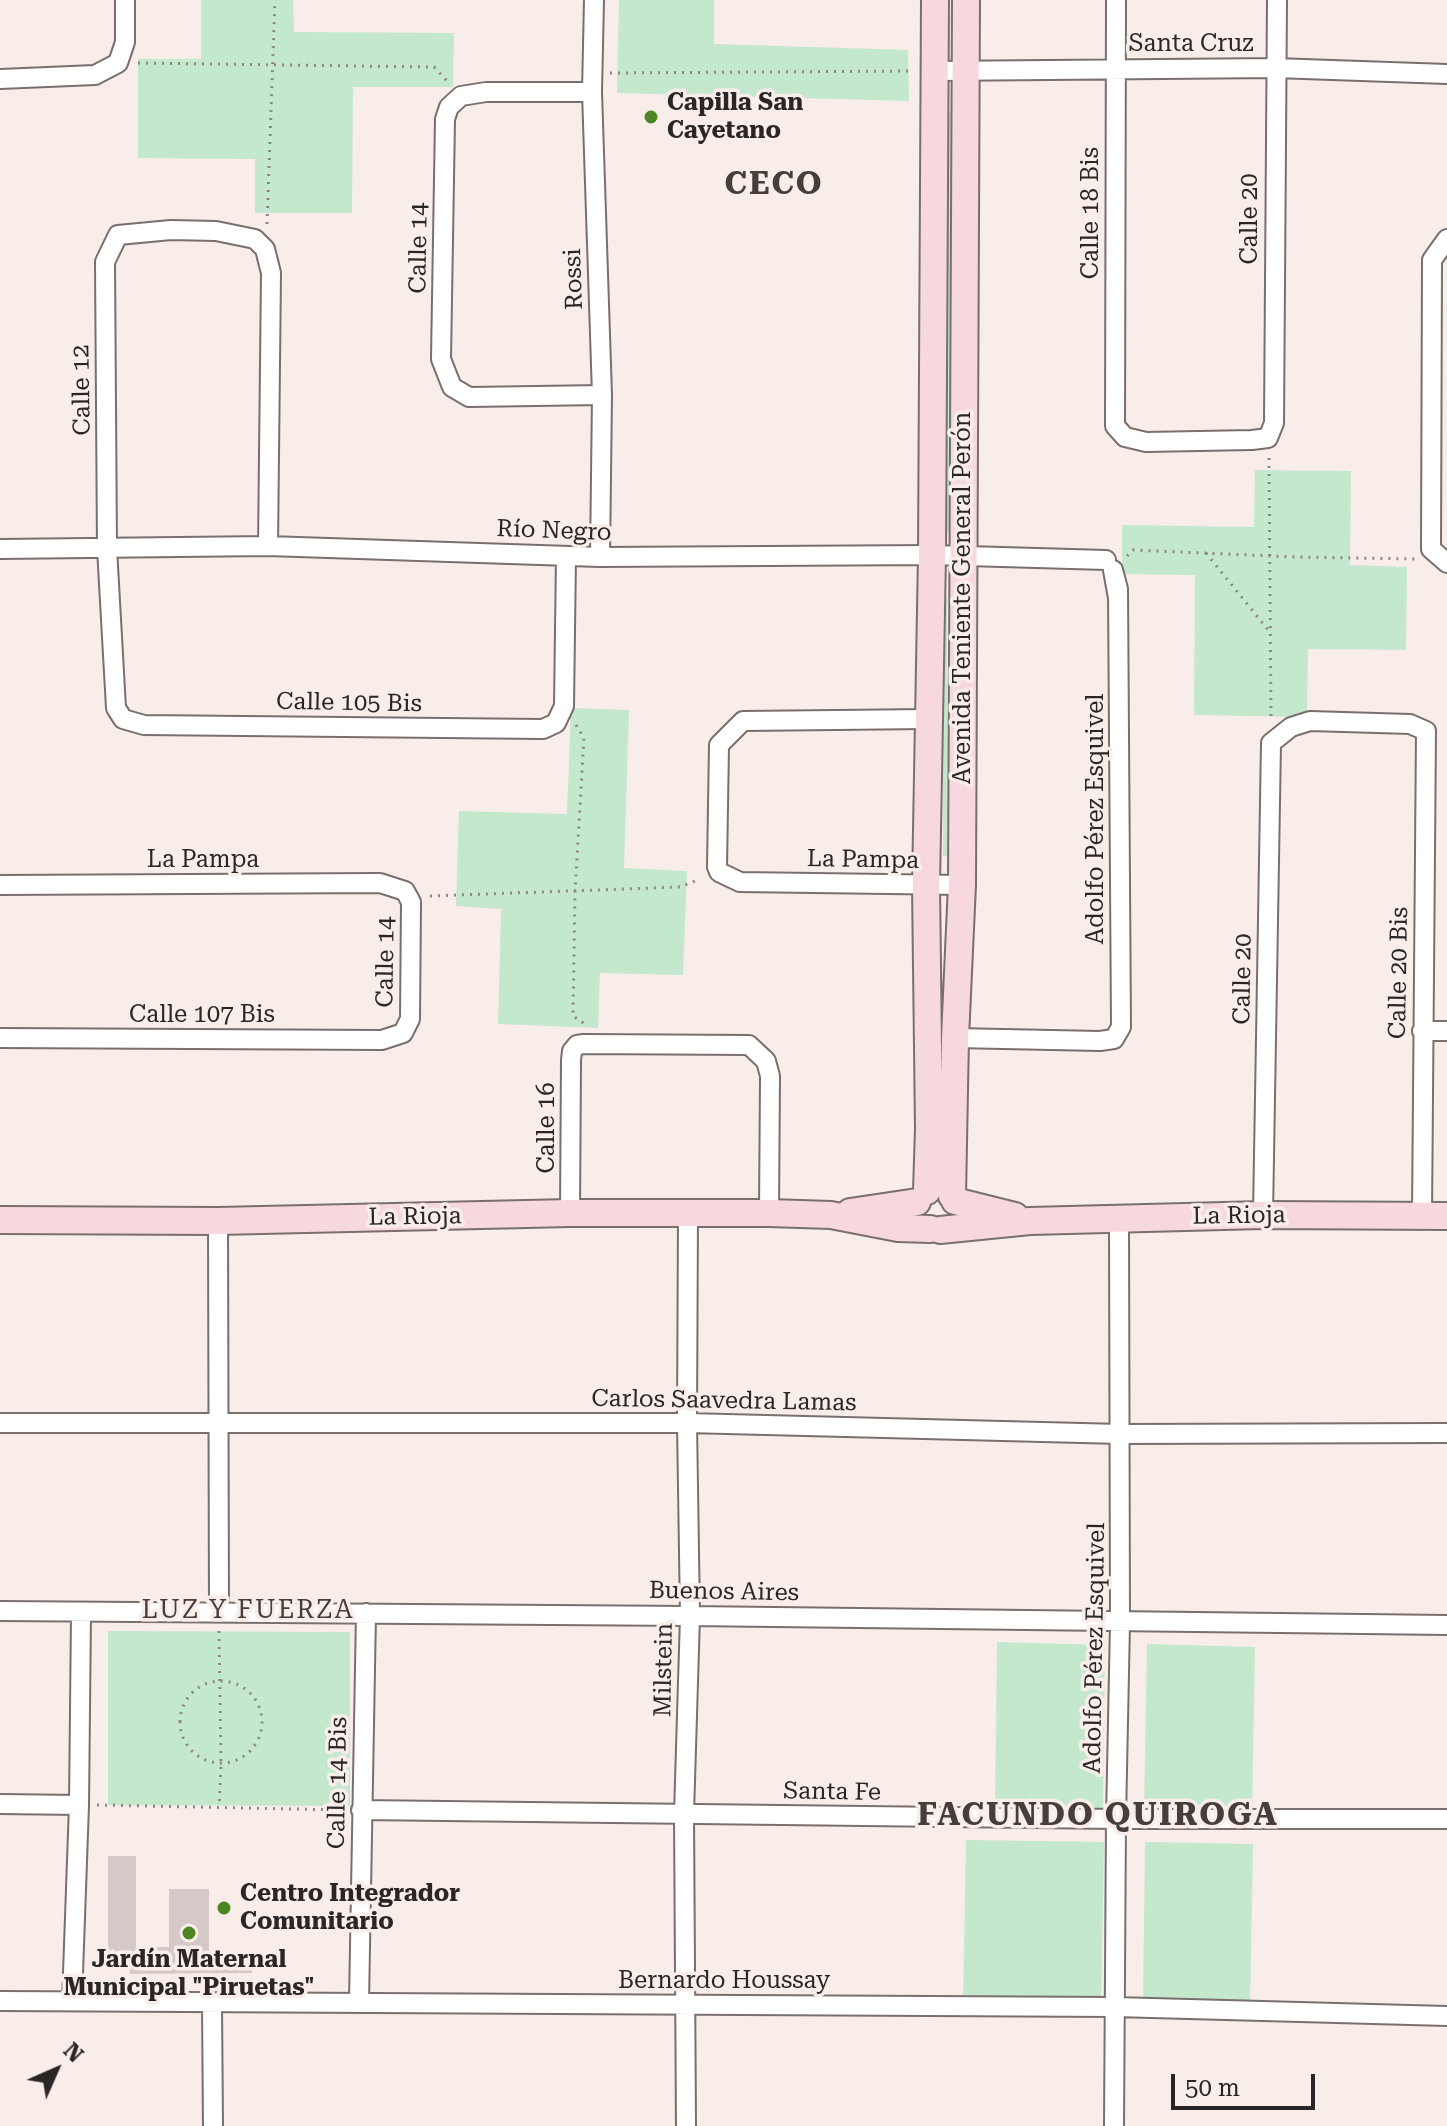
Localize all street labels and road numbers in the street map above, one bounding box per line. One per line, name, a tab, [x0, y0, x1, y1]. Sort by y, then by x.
street label: Santa Cruz	[1129, 30, 1253, 58]
street label: Calle 18 Bis	[1077, 147, 1105, 279]
street label: Calle 20	[1236, 173, 1264, 265]
street label: Calle 14	[404, 202, 434, 294]
street label: Rossi	[559, 248, 589, 310]
street label: Calle 12	[67, 344, 97, 436]
street label: Avenida Teniente General Perón	[949, 412, 977, 784]
street label: Río Negro	[496, 515, 612, 547]
street label: Calle 105 Bis	[276, 687, 422, 719]
street label: Adolfo Pérez Esquivel	[1082, 693, 1110, 945]
street label: La Pampa	[807, 845, 919, 875]
street label: La Pampa	[147, 846, 259, 874]
street label: Calle 20 Bis	[1383, 907, 1415, 1039]
street label: Calle 14	[371, 916, 401, 1008]
street label: Calle 20	[1228, 933, 1258, 1025]
street label: Calle 107 Bis	[129, 1001, 275, 1029]
street label: Calle 16	[533, 1082, 561, 1174]
street label: La Rioja	[1192, 1201, 1286, 1231]
street label: La Rioja	[368, 1202, 462, 1232]
street label: Carlos Saavedra Lamas	[591, 1384, 857, 1418]
street label: Adolfo Pérez Esquivel	[1078, 1522, 1112, 1774]
street label: Buenos Aires	[649, 1576, 799, 1608]
street label: Milstein	[649, 1623, 679, 1717]
street label: Calle 14 Bis	[322, 1717, 354, 1849]
street label: Santa Fe	[783, 1777, 881, 1807]
street label: Bernardo Houssay	[618, 1967, 830, 1995]

